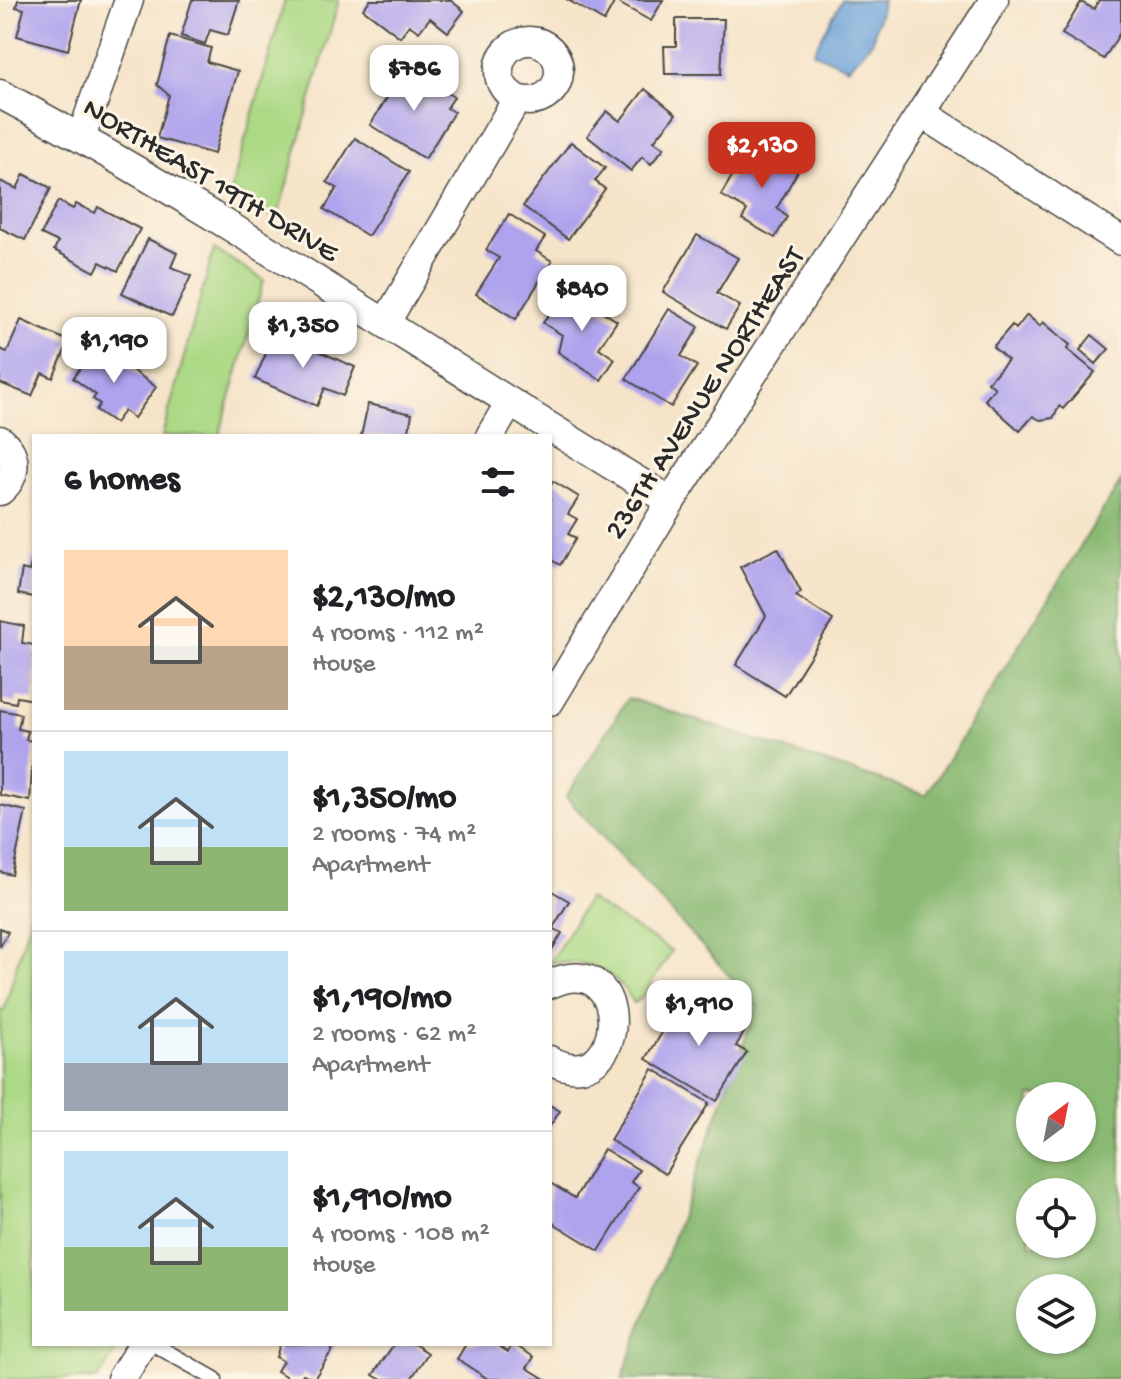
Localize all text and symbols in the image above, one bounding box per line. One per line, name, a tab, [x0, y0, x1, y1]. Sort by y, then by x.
pin: $786	[367, 45, 461, 113]
text: $786	[388, 55, 440, 86]
street label: NORTHEAST 19TH DRIVE	[76, 92, 345, 273]
pin: $2,130	[697, 122, 827, 190]
text: $2,130	[726, 132, 798, 163]
street label: 236TH AVENUE NORTHEAST	[599, 241, 815, 547]
pin: $840	[535, 265, 629, 333]
text: $840	[556, 275, 609, 306]
pin: $1,350	[238, 302, 368, 370]
text: $1,350	[267, 312, 339, 343]
pin: $1,190	[49, 317, 179, 385]
text: $1,190	[80, 327, 148, 358]
icon: filters	[476, 460, 520, 504]
text: 6 homes	[64, 462, 179, 502]
text: $2,130/mo	[312, 579, 455, 619]
icon: home	[128, 582, 224, 678]
text: 4 rooms · 112 m²	[312, 619, 484, 650]
text: House	[312, 650, 376, 681]
text: $1,350/mo	[312, 780, 456, 820]
icon: home	[128, 783, 224, 879]
text: 2 rooms · 74 m²	[312, 820, 476, 851]
text: Apartment	[312, 851, 429, 882]
text: $1,190/mo	[312, 980, 452, 1020]
pin: $1,910	[634, 980, 764, 1048]
icon: home	[128, 983, 224, 1079]
text: $1,910	[665, 990, 733, 1021]
text: 2 rooms · 62 m²	[312, 1020, 476, 1051]
text: Apartment	[312, 1051, 429, 1082]
north arrow	[1016, 1082, 1096, 1162]
map controls	[1016, 1082, 1096, 1354]
button: locate	[1016, 1178, 1096, 1258]
text: $1,910/mo	[312, 1180, 452, 1220]
icon: home	[128, 1183, 224, 1279]
text: 4 rooms · 108 m²	[312, 1220, 490, 1251]
text: House	[312, 1251, 376, 1282]
button: layers	[1016, 1274, 1096, 1354]

